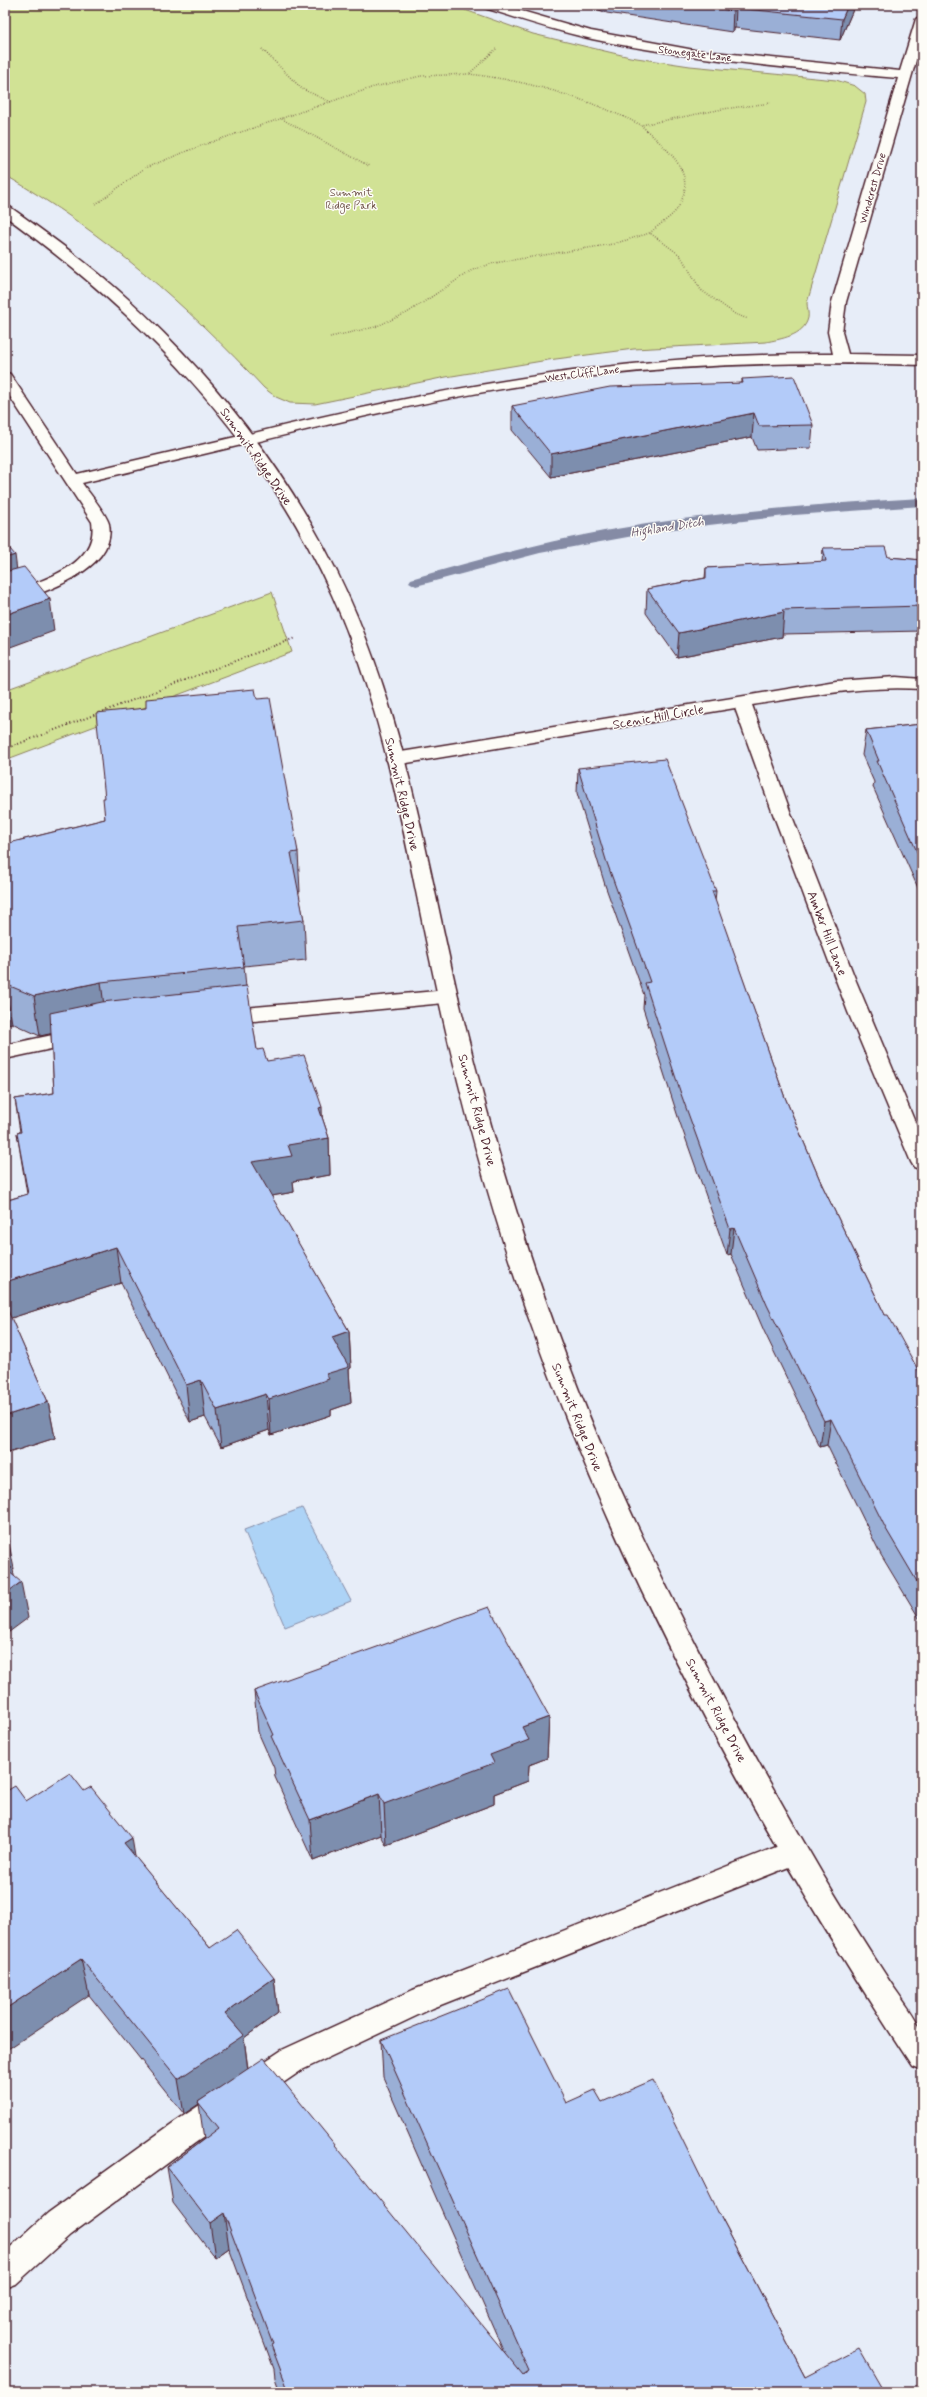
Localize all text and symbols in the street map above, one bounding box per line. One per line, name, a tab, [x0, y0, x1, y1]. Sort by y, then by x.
street label: Stonegate Lane	[657, 43, 733, 65]
street label: Windcrest Drive	[856, 151, 890, 225]
park label: Summit Ridge Park	[325, 186, 377, 214]
street label: West Cliff Lane	[544, 362, 620, 386]
street label: Summit Ridge Drive	[216, 405, 296, 509]
water label: Highland Ditch	[629, 514, 705, 543]
street label: Scenic Hill Circle	[611, 701, 705, 734]
street label: Summit Ridge Drive	[380, 736, 423, 853]
street label: Amber Hill Lane	[803, 889, 851, 978]
street label: Summit Ridge Drive	[453, 1052, 500, 1168]
street label: Summit Ridge Drive	[547, 1361, 606, 1474]
street label: Summit Ridge Drive	[681, 1656, 750, 1766]

